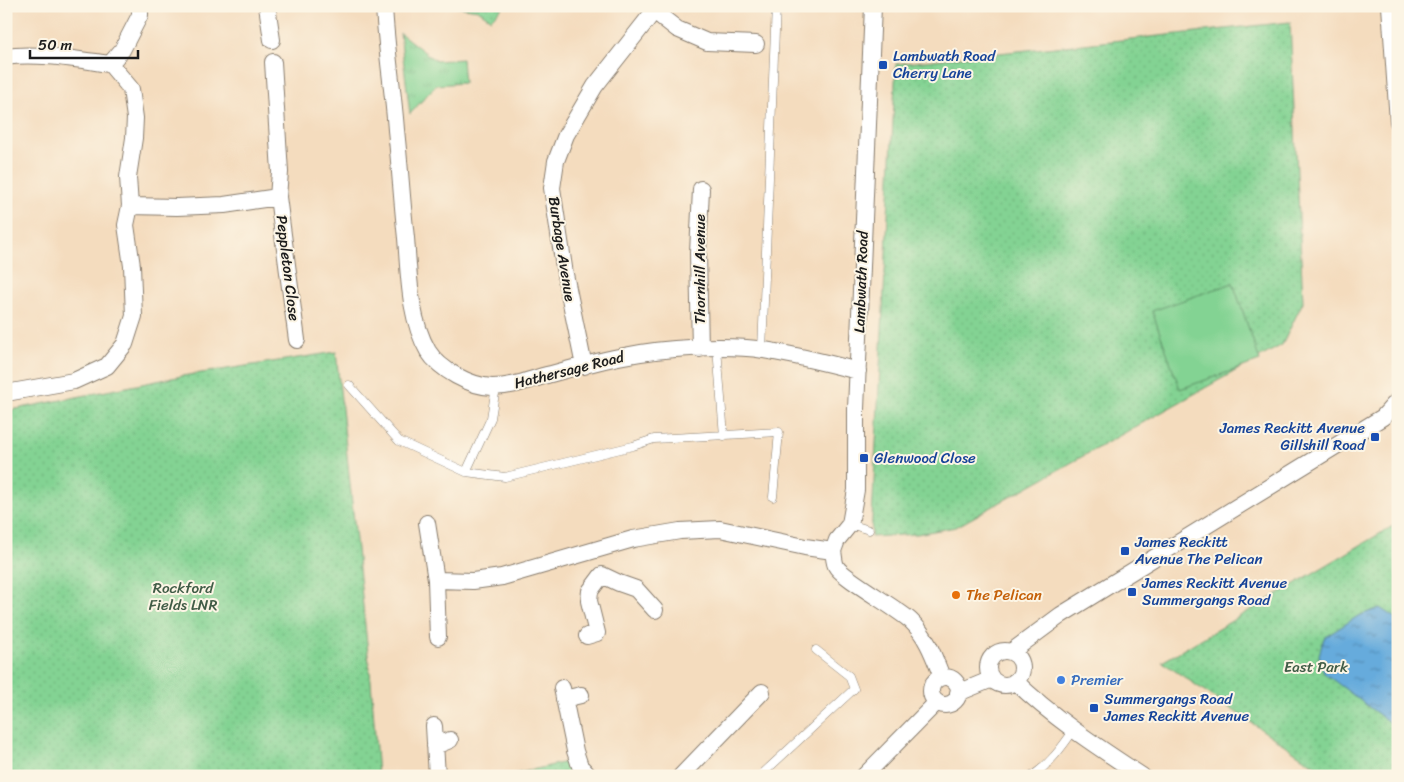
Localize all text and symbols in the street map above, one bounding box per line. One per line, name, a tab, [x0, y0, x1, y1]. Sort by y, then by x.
scale bar	[30, 28, 138, 60]
text: 50 m	[38, 32, 73, 58]
place label: Lambwath Road Cherry Lane	[893, 43, 996, 86]
marker: Lambwath Road Cherry Lane	[877, 59, 889, 71]
street label: Burbage Avenue	[541, 195, 583, 303]
street label: Thornhill Avenue	[687, 213, 713, 324]
street label: Peppleton Close	[269, 214, 307, 323]
street label: Lambwath Road	[846, 229, 876, 334]
street label: Hathersage Road	[511, 344, 628, 396]
place label: James Reckitt Avenue Gillshill Road	[1219, 415, 1366, 458]
marker: James Reckitt Avenue Gillshill Road	[1369, 431, 1381, 443]
place label: Glenwood Close	[874, 445, 976, 471]
marker: Glenwood Close	[858, 452, 870, 464]
place label: James Reckitt Avenue The Pelican	[1134, 529, 1263, 572]
marker: James Reckitt Avenue The Pelican	[1119, 545, 1131, 557]
place label: James Reckitt Avenue Summergangs Road	[1141, 570, 1288, 613]
park label: Rockford Fields LNR	[149, 575, 217, 618]
place label: The Pelican	[966, 582, 1042, 608]
marker: James Reckitt Avenue Summergangs Road	[1126, 586, 1138, 598]
marker: The Pelican	[950, 589, 962, 601]
park label: East Park	[1284, 654, 1349, 680]
place label: Premier	[1071, 667, 1124, 693]
marker: Premier	[1055, 674, 1067, 686]
place label: Summergangs Road James Reckitt Avenue	[1103, 686, 1250, 729]
marker: Summergangs Road James Reckitt Avenue	[1088, 702, 1100, 714]

